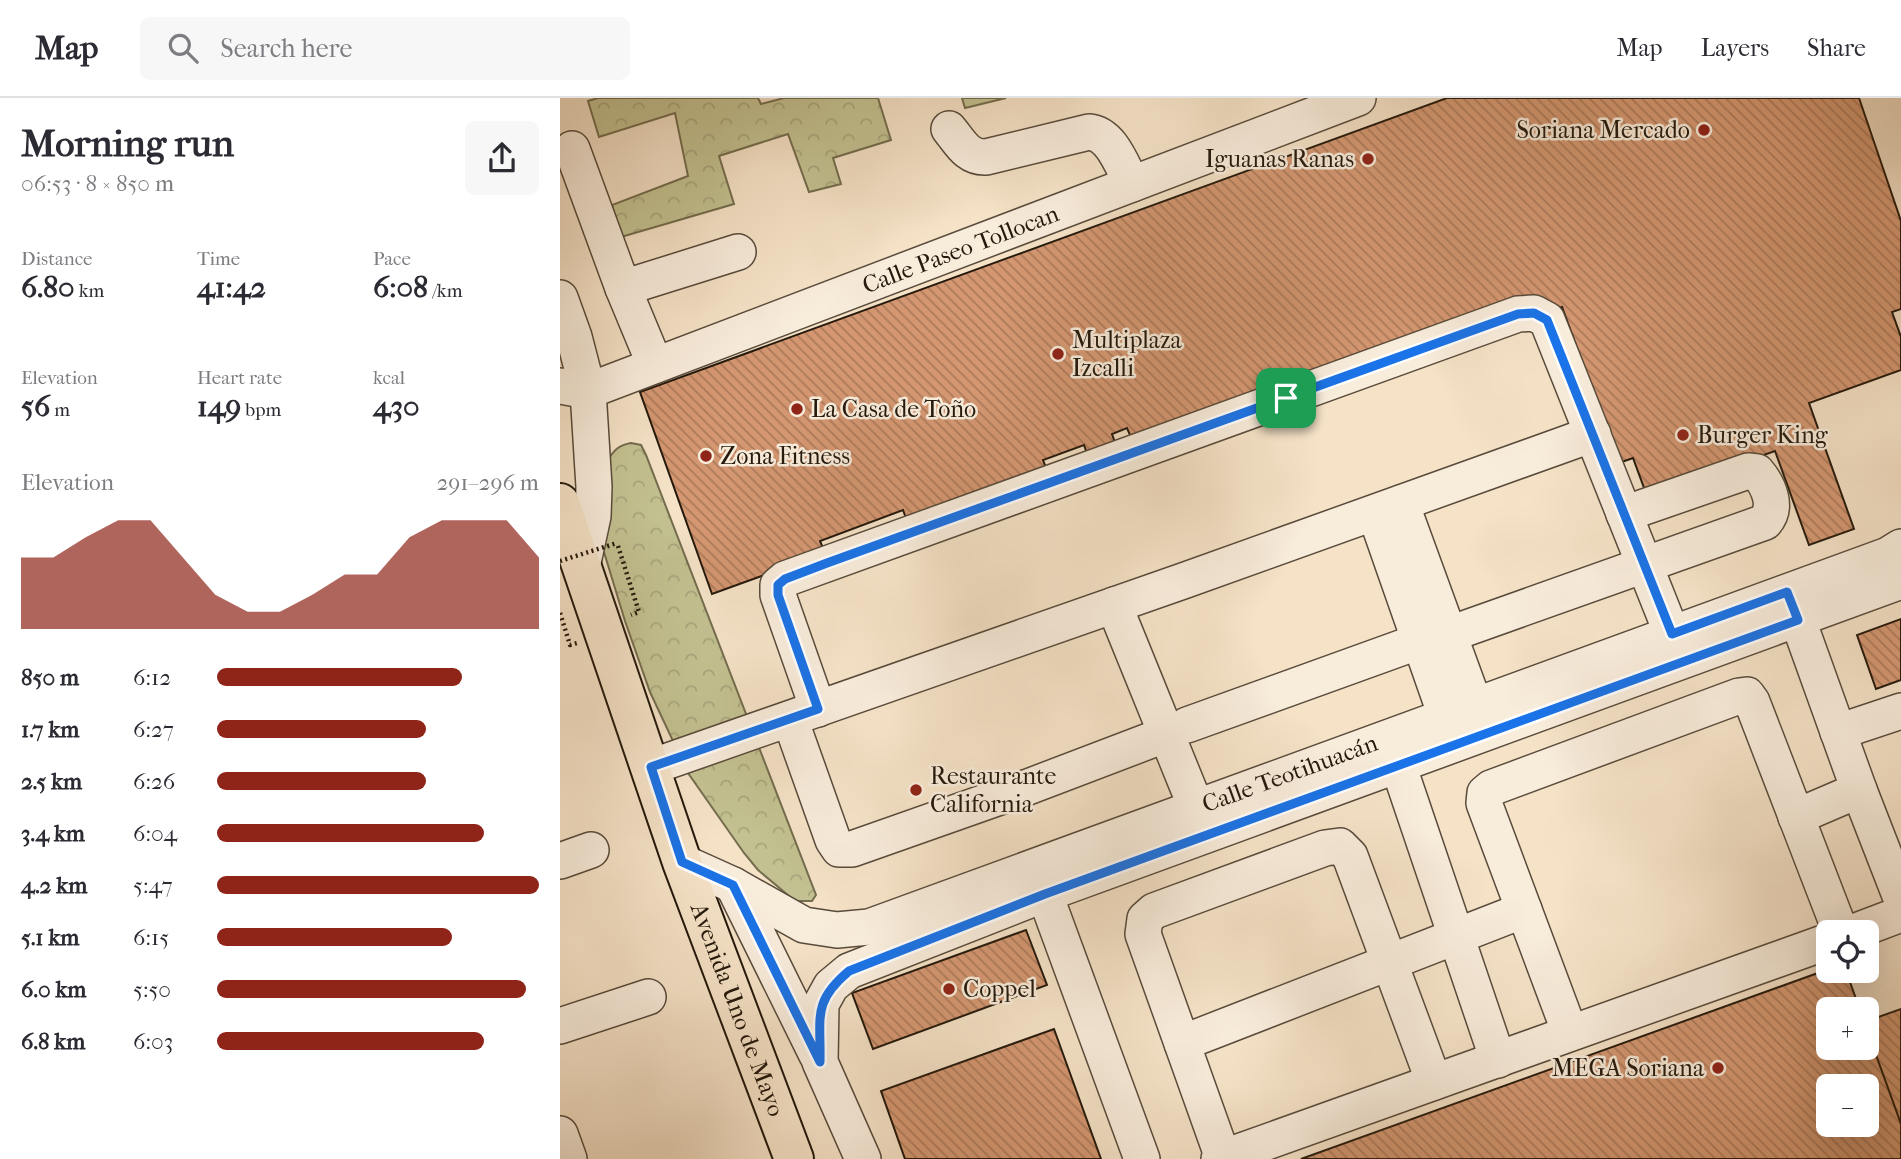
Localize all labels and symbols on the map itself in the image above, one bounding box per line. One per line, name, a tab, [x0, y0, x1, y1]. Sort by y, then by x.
place label: Soriana Mercado	[1516, 116, 1690, 144]
marker: Soriana Mercado	[1696, 122, 1712, 138]
place label: Iguanas Ranas	[1205, 145, 1354, 173]
marker: Iguanas Ranas	[1360, 151, 1376, 167]
street label: Calle Paseo Tollocan	[858, 199, 1063, 299]
place label: Multiplaza Izcalli	[1072, 326, 1183, 382]
marker: Multiplaza Izcalli	[1050, 346, 1066, 362]
pin	[1256, 368, 1316, 428]
place label: La Casa de Toño	[811, 395, 976, 423]
marker: La Casa de Toño	[789, 401, 805, 417]
place label: Burger King	[1697, 421, 1829, 449]
marker: Burger King	[1675, 427, 1691, 443]
place label: Zona Fitness	[720, 442, 850, 470]
marker: Zona Fitness	[698, 448, 714, 464]
street label: Calle Teotihuacán	[1198, 729, 1381, 818]
place label: Restaurante California	[930, 762, 1057, 818]
marker: Restaurante California	[908, 782, 924, 798]
street label: Avenida Uno de Mayo	[684, 898, 791, 1120]
place label: Coppel	[963, 975, 1036, 1003]
marker: Coppel	[941, 981, 957, 997]
place label: MEGA Soriana	[1552, 1054, 1705, 1082]
marker: MEGA Soriana	[1710, 1060, 1726, 1076]

